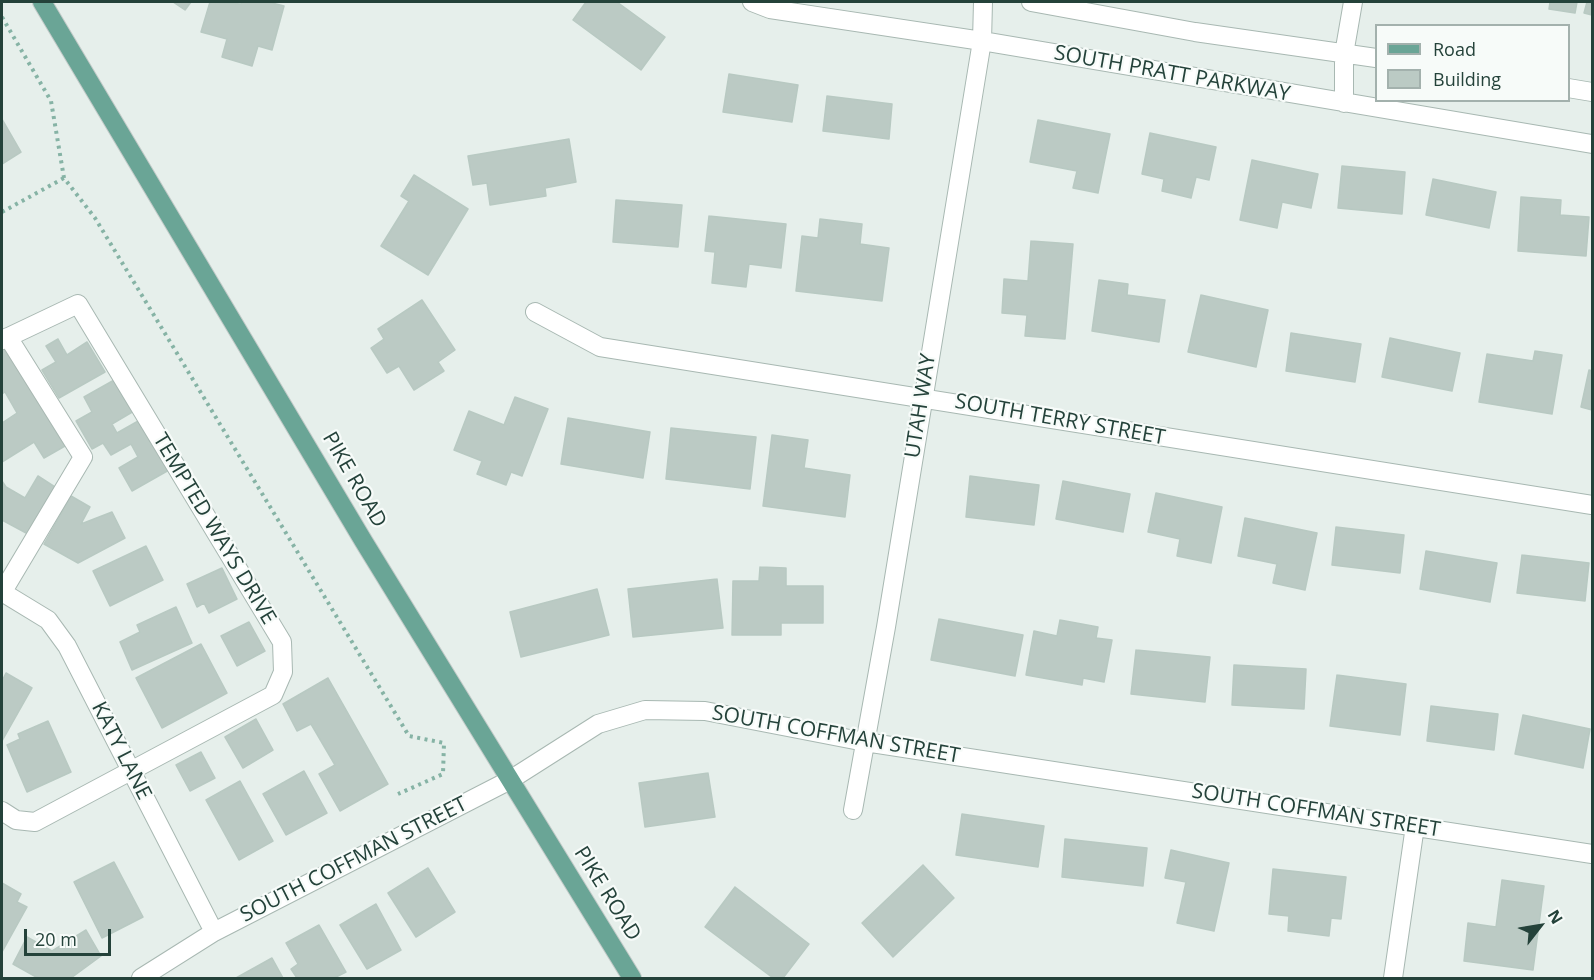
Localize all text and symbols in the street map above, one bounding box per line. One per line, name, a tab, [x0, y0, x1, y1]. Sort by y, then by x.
legend	[1375, 24, 1570, 102]
text: Road	[1433, 37, 1476, 61]
street label: SOUTH PRATT PARKWAY	[1052, 41, 1292, 107]
text: Building	[1433, 67, 1501, 91]
street label: UTAH WAY	[900, 352, 942, 460]
street label: SOUTH TERRY STREET	[953, 389, 1167, 451]
street label: PIKE ROAD	[317, 428, 391, 532]
street label: TEMPTED WAYS DRIVE	[147, 429, 281, 629]
street label: KATY LANE	[86, 698, 156, 804]
street label: SOUTH COFFMAN STREET	[710, 701, 962, 769]
street label: SOUTH COFFMAN STREET	[1190, 779, 1442, 843]
street label: SOUTH COFFMAN STREET	[236, 792, 472, 928]
street label: PIKE ROAD	[568, 842, 646, 946]
north arrow	[1510, 896, 1570, 956]
text: N	[1543, 905, 1568, 928]
scale bar	[27, 917, 114, 955]
text: 20 m	[35, 927, 77, 951]

